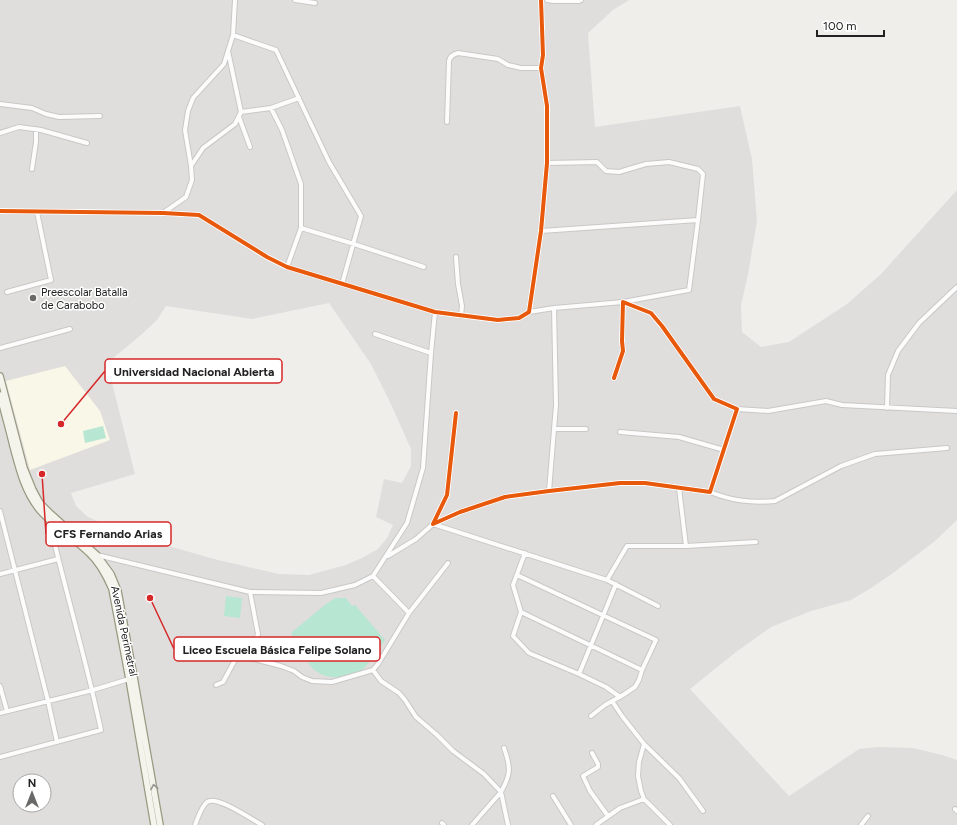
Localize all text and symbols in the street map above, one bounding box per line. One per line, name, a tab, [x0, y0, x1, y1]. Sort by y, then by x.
scale bar	[817, 12, 884, 38]
text: 100 m	[823, 19, 857, 33]
place label: Preescolar Batalla de Carabobo	[41, 286, 128, 312]
marker: Preescolar Batalla de Carabobo	[28, 293, 38, 303]
callout: Universidad Nacional Abierta	[105, 359, 282, 383]
text: Universidad Nacional Abierta	[114, 365, 274, 379]
callout: CFS Fernando Arias	[46, 522, 171, 546]
text: CFS Fernando Arias	[54, 527, 163, 541]
street label: Avenida Perimetral	[108, 585, 140, 677]
callout: Liceo Escuela Básica Felipe Solano	[174, 637, 380, 661]
text: Liceo Escuela Básica Felipe Solano	[182, 643, 372, 657]
north arrow	[12, 773, 52, 813]
text: N	[28, 777, 36, 790]
one-way arrow	[150, 783, 158, 790]

